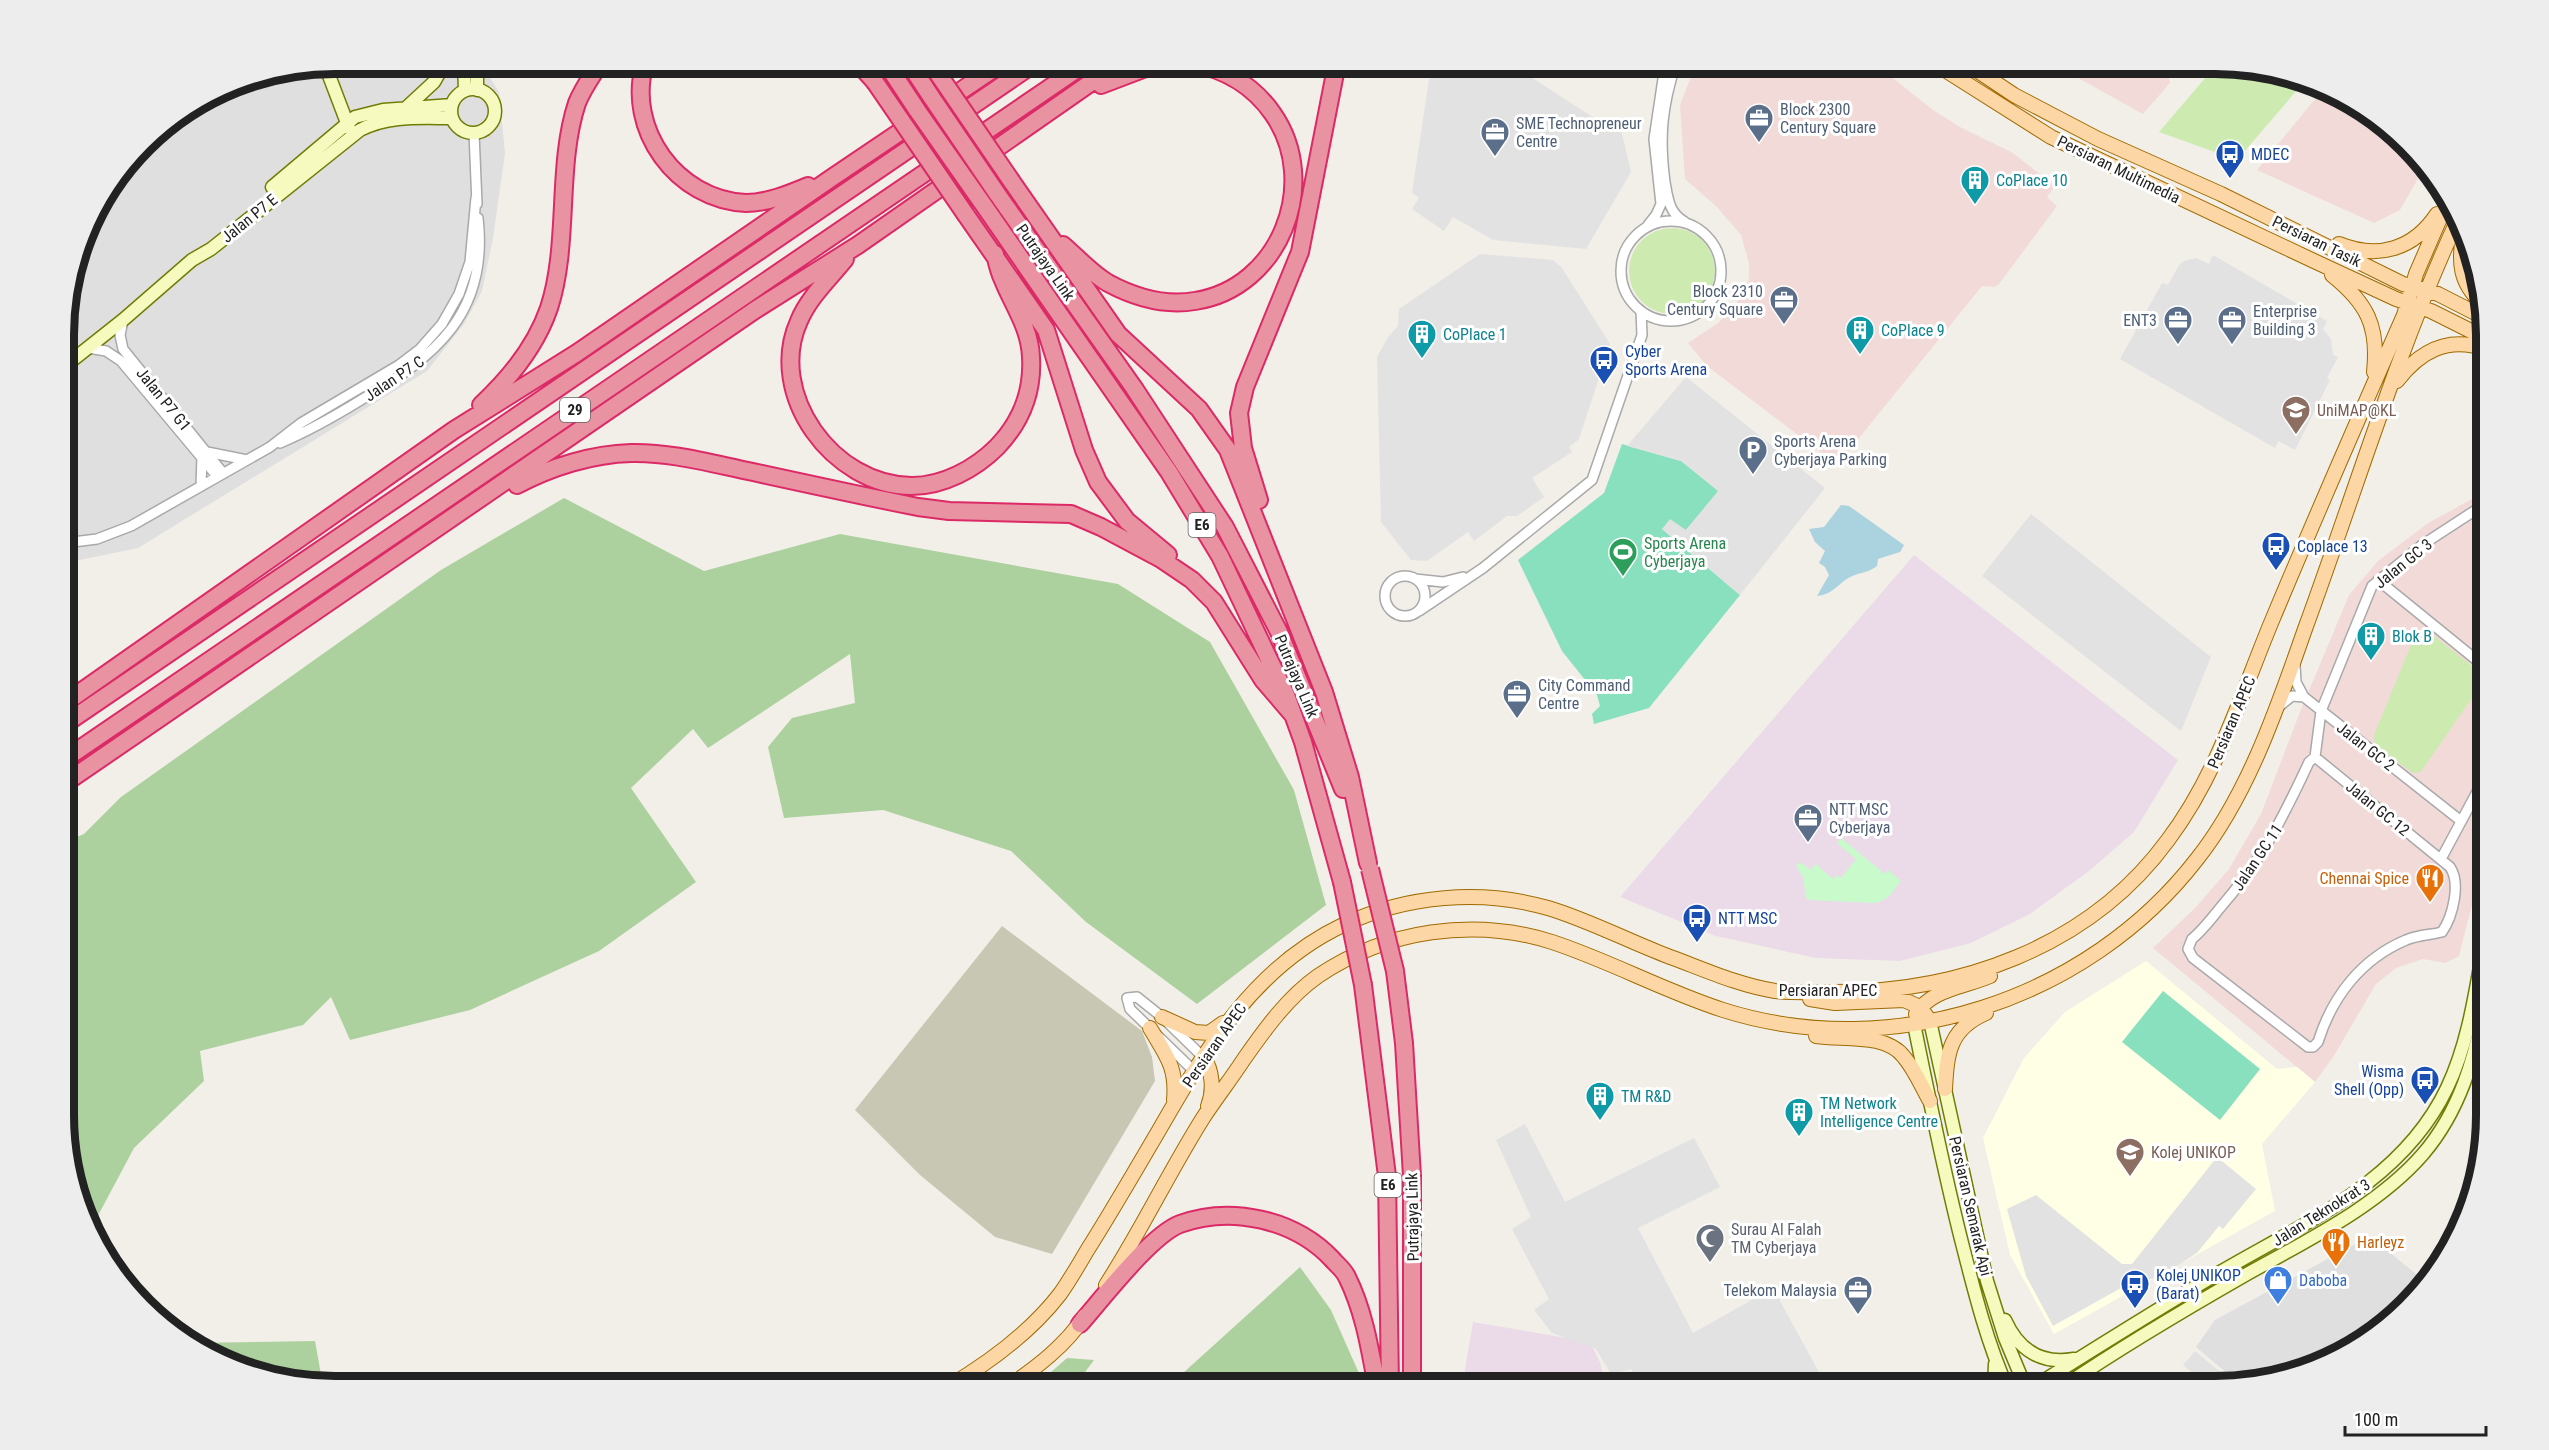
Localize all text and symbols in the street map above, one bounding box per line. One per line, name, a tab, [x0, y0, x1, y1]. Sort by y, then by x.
place label: Block 2300 Century Square	[1780, 100, 1876, 137]
office icon: Block 2300 Century Square	[1743, 102, 1775, 144]
place label: SME Technopreneur Centre	[1516, 114, 1642, 151]
office icon: SME Technopreneur Centre	[1479, 116, 1511, 158]
street label: Persiaran Multimedia	[2054, 132, 2183, 207]
bus stop icon: MDEC	[2214, 138, 2246, 180]
place label: MDEC	[2251, 145, 2289, 164]
building icon: CoPlace 10	[1959, 164, 1991, 206]
place label: CoPlace 10	[1996, 171, 2068, 190]
street label: Jalan P7 E	[217, 190, 281, 247]
street label: Persiaran Tasik	[2269, 212, 2365, 271]
street label: Putrajaya Link	[1012, 220, 1079, 305]
place label: Block 2310 Century Square	[1667, 282, 1763, 319]
office icon: Block 2310 Century Square	[1768, 284, 1800, 326]
place label: Enterprise Building 3	[2253, 302, 2317, 339]
office icon: ENT3	[2162, 304, 2194, 346]
office icon: Enterprise Building 3	[2216, 304, 2248, 346]
place label: ENT3	[2123, 311, 2157, 330]
building icon: CoPlace 9	[1844, 314, 1876, 356]
building icon: CoPlace 1	[1406, 318, 1438, 360]
place label: CoPlace 9	[1881, 321, 1945, 340]
place label: CoPlace 1	[1443, 325, 1507, 344]
place label: Cyber Sports Arena	[1625, 342, 1707, 379]
bus stop icon: Cyber Sports Arena	[1588, 344, 1620, 386]
street label: Jalan P7 C	[361, 352, 428, 405]
street label: Jalan P7 G1	[132, 364, 195, 435]
school or university icon: UniMAP@KL	[2280, 394, 2312, 436]
road number: 29	[560, 398, 590, 422]
place label: UniMAP@KL	[2317, 401, 2397, 420]
place label: Sports Arena Cyberjaya Parking	[1774, 432, 1887, 469]
parking icon: Sports Arena Cyberjaya Parking	[1737, 434, 1769, 476]
road number: E6	[1188, 513, 1216, 537]
bus stop icon: Coplace 13	[2260, 530, 2292, 572]
place label: Sports Arena Cyberjaya	[1644, 534, 1726, 571]
street label: Jalan GC 3	[2371, 535, 2436, 592]
sports icon: Sports Arena Cyberjaya	[1607, 536, 1639, 578]
place label: Coplace 13	[2297, 537, 2368, 556]
building icon: Blok B	[2355, 620, 2387, 662]
place label: Blok B	[2392, 627, 2432, 646]
street label: Putrajaya Link	[1270, 632, 1323, 722]
street label: Persiaran APEC	[2203, 673, 2259, 771]
place label: City Command Centre	[1538, 676, 1630, 713]
office icon: City Command Centre	[1501, 678, 1533, 720]
street label: Jalan GC 2	[2333, 718, 2399, 775]
street label: Jalan GC 12	[2342, 777, 2413, 840]
place label: NTT MSC Cyberjaya	[1829, 800, 1890, 837]
office icon: NTT MSC Cyberjaya	[1792, 802, 1824, 844]
street label: Jalan GC 11	[2228, 820, 2287, 894]
restaurant icon: Chennai Spice	[2414, 862, 2446, 904]
place label: Chennai Spice	[2319, 869, 2409, 888]
bus stop icon: NTT MSC	[1681, 902, 1713, 944]
place label: NTT MSC	[1718, 909, 1777, 928]
street label: Persiaran APEC	[1779, 981, 1877, 1000]
street label: Persiaran APEC	[1178, 999, 1250, 1091]
place label: Wisma Shell (Opp)	[2334, 1062, 2404, 1099]
bus stop icon: Wisma Shell (Opp)	[2409, 1064, 2441, 1106]
building icon: TM R&D	[1584, 1080, 1616, 1122]
place label: TM R&D	[1621, 1087, 1671, 1106]
place label: TM Network Intelligence Centre	[1820, 1094, 1938, 1131]
building icon: TM Network Intelligence Centre	[1783, 1096, 1815, 1138]
street label: Persiaran Semarak Api	[1945, 1134, 1996, 1278]
school or university icon: Kolej UNIKOP	[2114, 1136, 2146, 1178]
place label: Kolej UNIKOP	[2151, 1143, 2236, 1162]
street label: Putrajaya Link	[1402, 1172, 1423, 1262]
road number: E6	[1374, 1173, 1402, 1197]
street label: Jalan Teknokrat 3	[2269, 1175, 2374, 1250]
place label: Surau Al Falah TM Cyberjaya	[1731, 1220, 1821, 1257]
mosque icon: Surau Al Falah TM Cyberjaya	[1694, 1222, 1726, 1264]
restaurant icon: Harleyz	[2320, 1226, 2352, 1268]
place label: Harleyz	[2357, 1233, 2404, 1252]
shop icon: Daboba	[2262, 1264, 2294, 1306]
place label: Kolej UNIKOP (Barat)	[2156, 1266, 2241, 1303]
bus stop icon: Kolej UNIKOP (Barat)	[2119, 1268, 2151, 1310]
place label: Daboba	[2299, 1271, 2347, 1290]
office icon: Telekom Malaysia	[1842, 1274, 1874, 1316]
place label: Telekom Malaysia	[1724, 1281, 1837, 1300]
scale bar	[2345, 1399, 2486, 1437]
text: 100 m	[2354, 1409, 2398, 1430]

